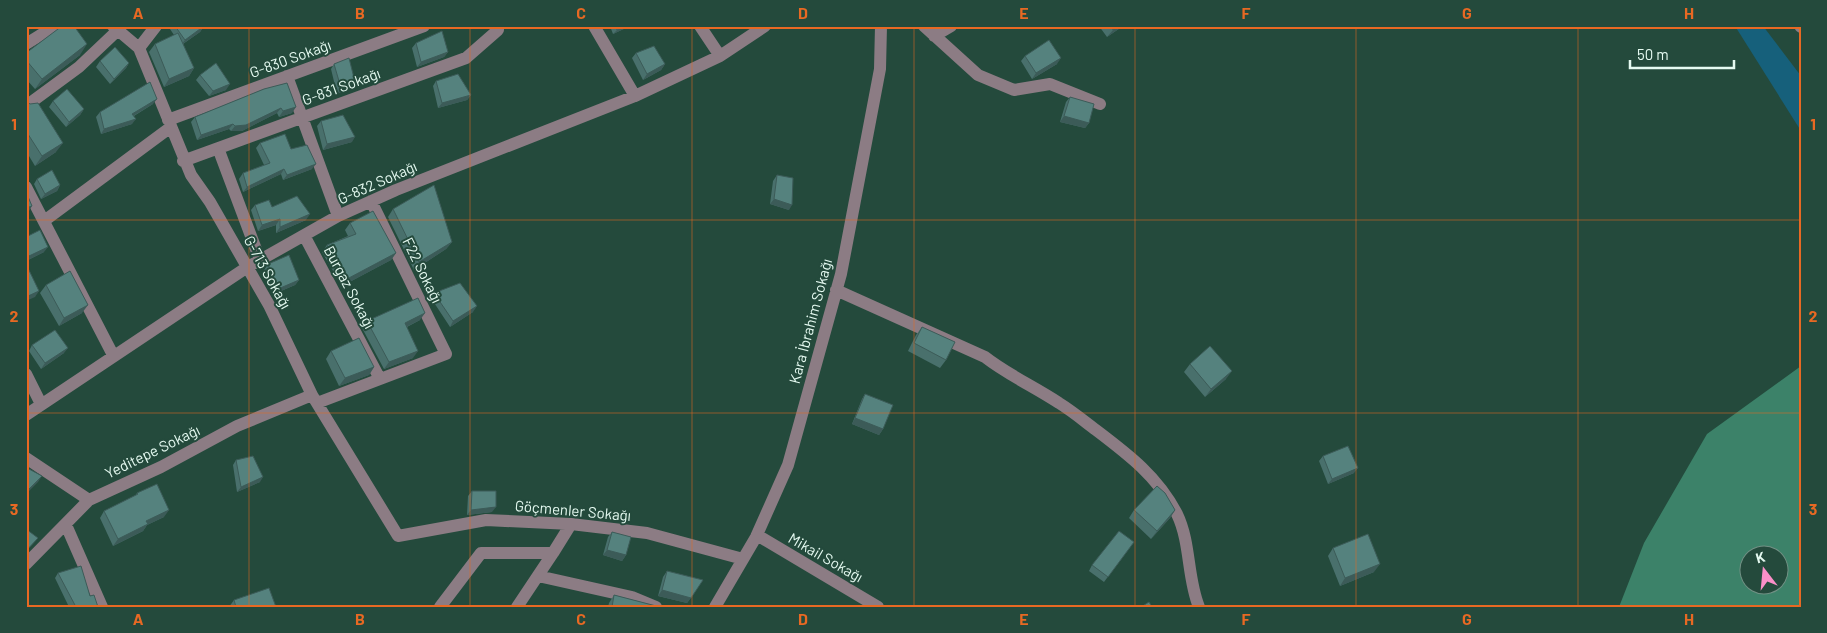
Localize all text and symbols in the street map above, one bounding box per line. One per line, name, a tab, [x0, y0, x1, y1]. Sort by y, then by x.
text: A	[133, 3, 144, 22]
text: B	[355, 3, 365, 22]
text: C	[576, 3, 586, 22]
text: D	[798, 3, 808, 22]
text: E	[1019, 3, 1029, 22]
text: F	[1242, 3, 1251, 22]
text: G	[1462, 3, 1472, 22]
text: H	[1684, 3, 1694, 22]
street label: G-830 Sokağı	[247, 35, 333, 81]
scale bar	[1630, 38, 1733, 70]
text: 50 m	[1637, 45, 1669, 63]
street label: G-831 Sokağı	[299, 64, 383, 108]
text: 1	[11, 114, 17, 133]
text: 1	[1810, 114, 1816, 133]
street label: G-832 Sokağı	[335, 157, 419, 207]
street label: G-713 Sokağı	[241, 232, 295, 312]
street label: F22 Sokağı	[399, 234, 447, 306]
street label: Burgaz Sokağı	[321, 243, 379, 331]
street label: Kara İbrahim Sokağı	[785, 257, 835, 385]
text: 2	[10, 306, 19, 325]
text: 2	[1809, 306, 1818, 325]
street label: Yeditepe Sokağı	[102, 420, 202, 482]
street label: Göçmenler Sokağı	[514, 496, 632, 524]
text: 3	[10, 499, 18, 518]
text: 3	[1809, 499, 1817, 518]
street label: Mikail Sokağı	[786, 528, 866, 586]
north arrow	[1740, 546, 1790, 596]
text: K	[1754, 548, 1767, 566]
text: A	[133, 609, 144, 628]
text: B	[355, 609, 365, 628]
text: C	[576, 609, 586, 628]
text: D	[798, 609, 808, 628]
text: E	[1019, 609, 1029, 628]
text: F	[1242, 609, 1251, 628]
text: G	[1462, 609, 1472, 628]
text: H	[1684, 609, 1694, 628]

